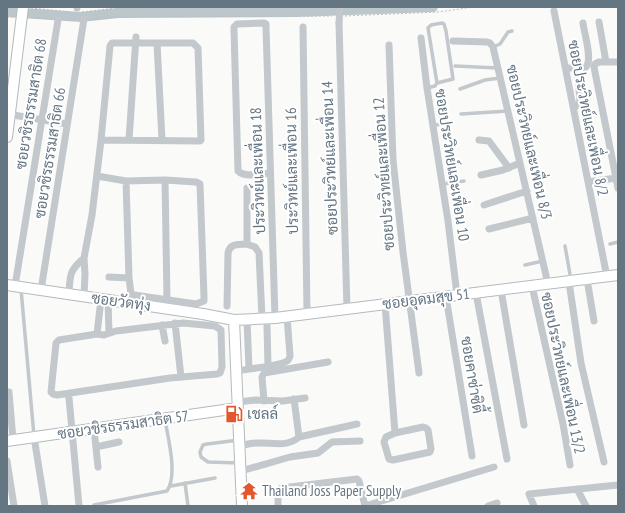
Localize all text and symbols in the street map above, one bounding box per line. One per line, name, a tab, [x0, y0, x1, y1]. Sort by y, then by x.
street label: ซอยวชิรธรรมสาธิต 68	[11, 37, 50, 171]
street label: ซอยประวิทย์และเพื่อน 8/2	[564, 38, 618, 197]
street label: ซอยประวิทย์และเพื่อน 8/3	[502, 62, 561, 221]
street label: ซอยประวิทย์และเพื่อน 14	[312, 81, 342, 235]
street label: ซอยวชิรธรรมสาธิต 66	[30, 86, 69, 220]
street label: ซอยประวิทย์และเพื่อน 10	[431, 87, 479, 243]
street label: ซอยประวิทย์และเพื่อน 12	[364, 97, 398, 252]
street label: ประวิทย์และเพื่อน 18	[241, 107, 269, 235]
street label: ประวิทย์และเพื่อน 16	[276, 107, 302, 235]
street label: ซอยอุดมสุข 51	[381, 284, 471, 315]
street label: ซอยวัดทุ่ง	[90, 288, 152, 317]
street label: ซอยประวิทย์และเพื่อน 13/2	[537, 289, 595, 456]
street label: ซอยคาซ่าซิตี้	[457, 334, 493, 416]
fuel station icon: เชลล์	[224, 404, 244, 424]
place label: เชลล์	[247, 404, 278, 423]
street label: ซอยวชิรธรรมสาธิต 57	[56, 406, 190, 443]
temple icon: Thailand Joss Paper Supply	[239, 481, 259, 501]
place label: Thailand Joss Paper Supply	[262, 481, 402, 500]

